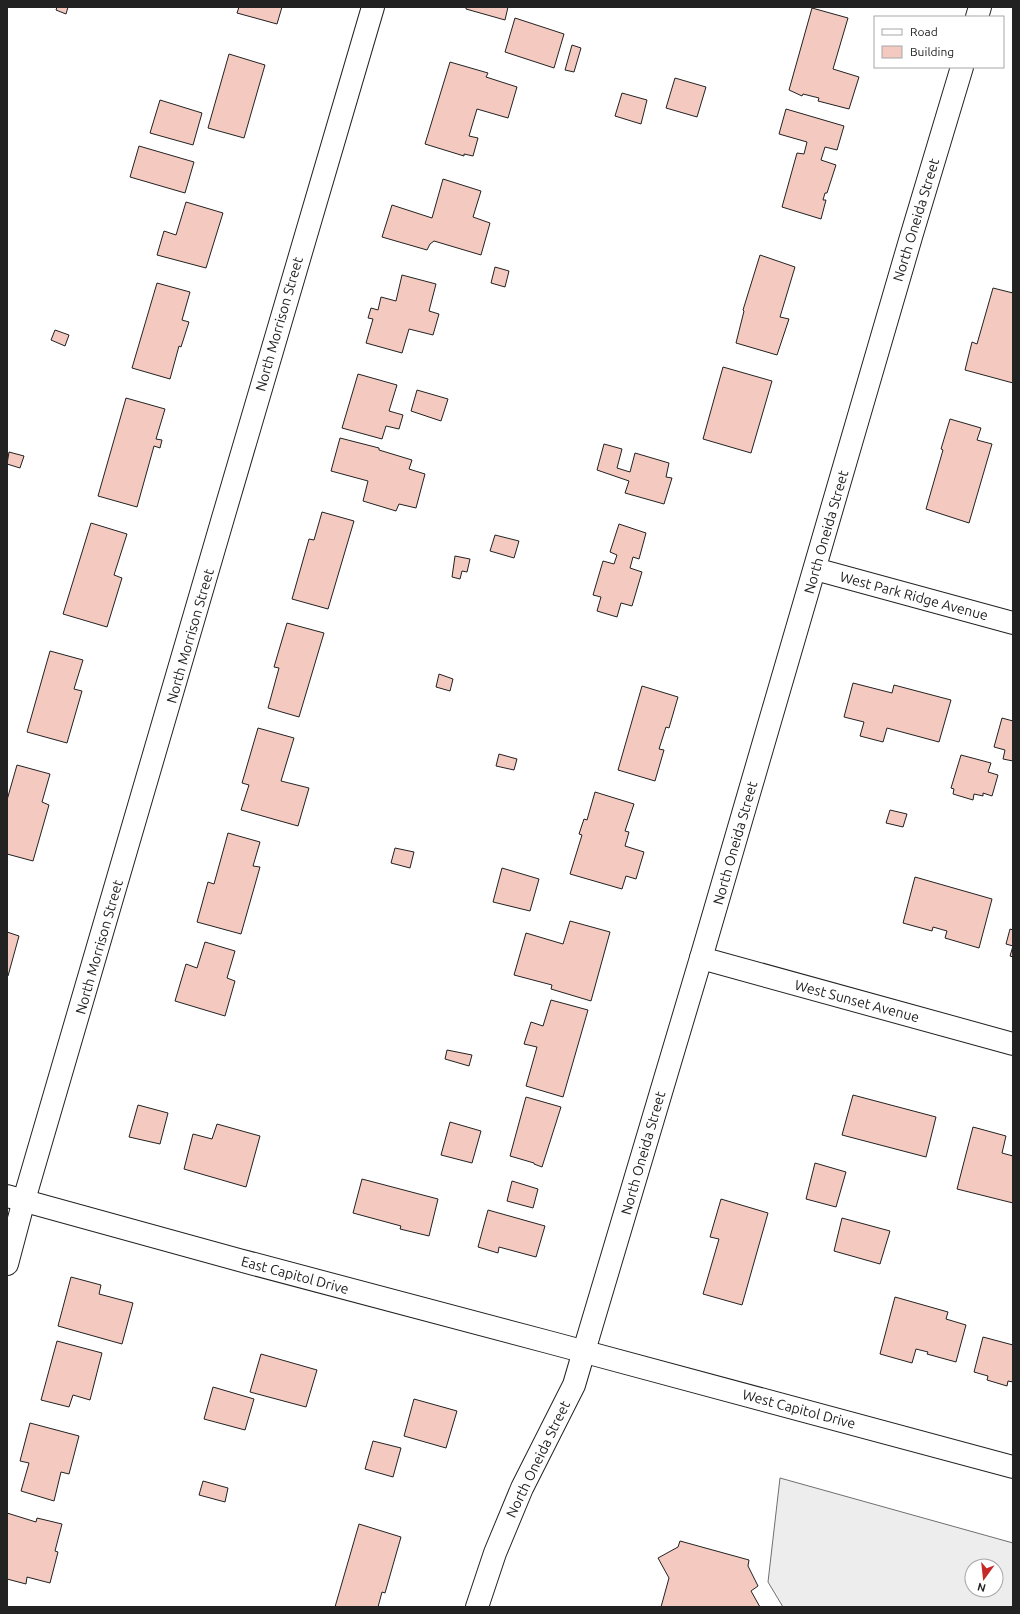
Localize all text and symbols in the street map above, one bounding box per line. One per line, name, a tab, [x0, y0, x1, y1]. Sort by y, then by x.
legend	[874, 16, 1004, 68]
text: Road	[910, 25, 938, 38]
text: Building	[910, 45, 954, 58]
street label: North Oneida Street	[890, 156, 942, 283]
street label: North Morrison Street	[252, 254, 306, 393]
street label: North Oneida Street	[801, 468, 851, 596]
street label: North Morrison Street	[163, 566, 217, 705]
street label: West Park Ridge Avenue	[838, 569, 990, 623]
street label: North Oneida Street	[710, 779, 760, 907]
street label: North Morrison Street	[72, 877, 126, 1016]
street label: West Sunset Avenue	[793, 977, 921, 1025]
street label: North Oneida Street	[618, 1089, 668, 1217]
street label: East Capitol Drive	[239, 1253, 351, 1297]
street label: West Capitol Drive	[741, 1386, 857, 1432]
street label: North Oneida Street	[503, 1398, 573, 1520]
north arrow	[964, 1558, 1004, 1598]
text: N	[976, 1581, 987, 1595]

